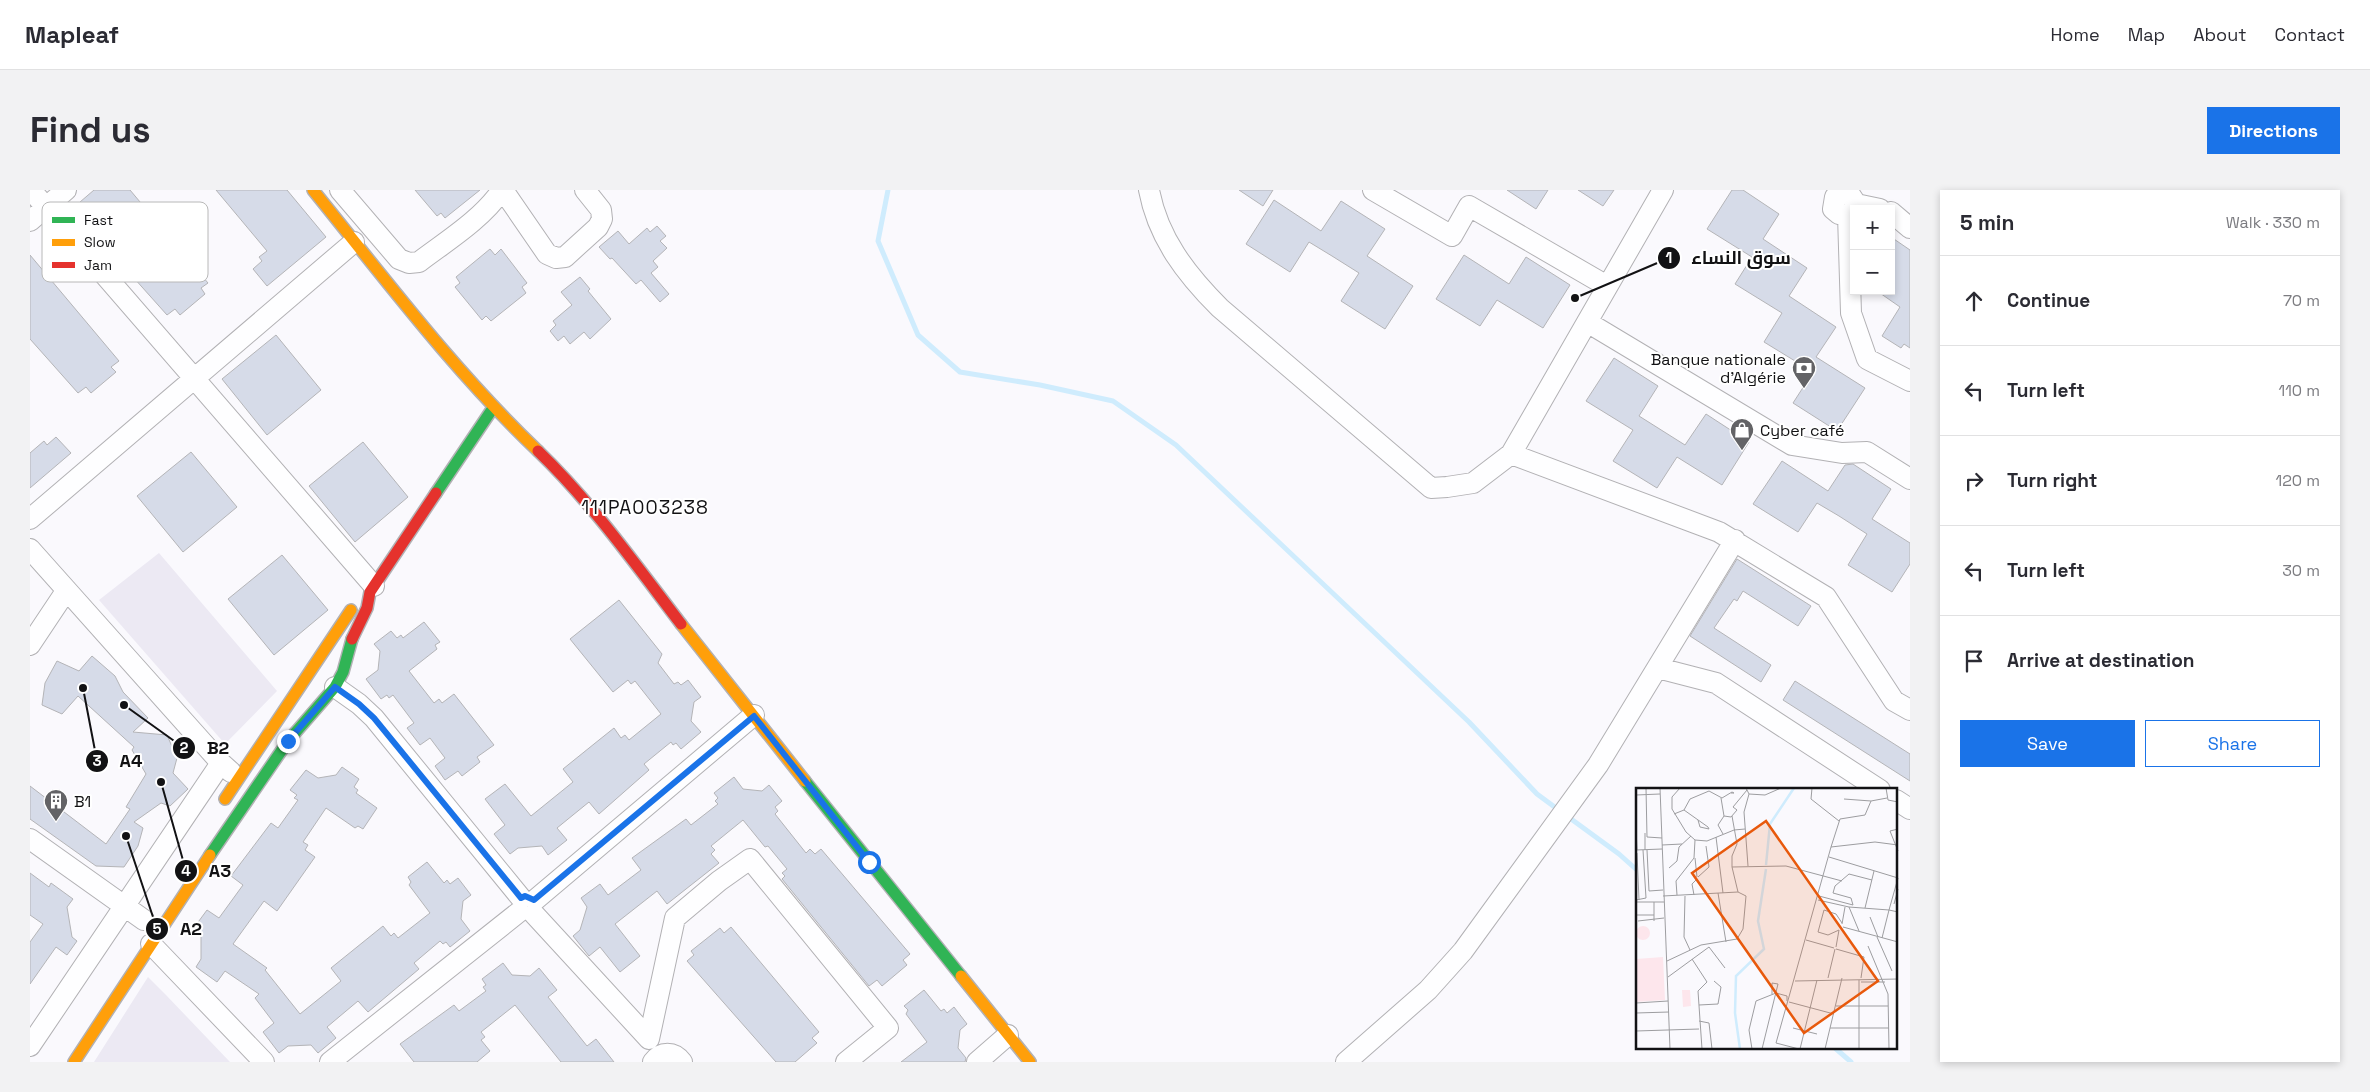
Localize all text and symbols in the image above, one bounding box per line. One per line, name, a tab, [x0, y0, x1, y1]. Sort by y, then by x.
text: Mapleaf	[25, 19, 119, 50]
text: Home	[2051, 23, 2100, 46]
text: Map	[2128, 23, 2165, 46]
text: About	[2193, 23, 2247, 46]
text: Contact	[2275, 23, 2345, 46]
button: Directions	[2207, 107, 2340, 154]
text: Find us	[30, 108, 151, 152]
legend	[42, 202, 208, 282]
map controls	[1850, 205, 1895, 295]
button: +	[1850, 205, 1895, 250]
text: 5 min	[1960, 209, 2014, 236]
text: Fast	[84, 211, 113, 229]
text: Walk · 330 m	[2226, 212, 2320, 233]
text: Slow	[84, 233, 116, 251]
callout: سوق النساء	[1656, 241, 1801, 274]
text: سوق النساء	[1691, 246, 1791, 269]
text: 1	[1666, 248, 1672, 267]
button: −	[1850, 250, 1895, 295]
text: Jam	[84, 256, 112, 274]
icon: ahead	[1960, 287, 1988, 315]
text: Continue	[2007, 288, 2090, 313]
text: 70 m	[2283, 290, 2320, 311]
place label: Banque nationale d'Algérie	[1651, 349, 1786, 388]
bank icon: Banque nationale d'Algérie	[1791, 355, 1817, 389]
icon: left	[1960, 377, 1988, 405]
text: Turn left	[2007, 378, 2085, 403]
text: 110 m	[2278, 380, 2320, 401]
shop icon: Cyber café	[1729, 417, 1755, 451]
place label: Cyber café	[1760, 420, 1844, 441]
icon: right	[1960, 467, 1988, 495]
text: Turn right	[2007, 468, 2097, 493]
text: 120 m	[2276, 470, 2320, 491]
district label: 111PA003238	[581, 495, 709, 520]
icon: left	[1960, 557, 1988, 585]
text: Turn left	[2007, 558, 2085, 583]
text: 30 m	[2282, 560, 2320, 581]
icon: arrive	[1960, 647, 1988, 675]
text: Arrive at destination	[2007, 648, 2195, 673]
button: Save	[1960, 720, 2135, 767]
button: Share	[2145, 720, 2320, 767]
route end	[277, 730, 300, 753]
callout: B2	[172, 731, 239, 764]
text: B2	[207, 736, 230, 759]
text: 2	[180, 738, 189, 757]
callout: A4	[84, 744, 152, 777]
text: A4	[120, 749, 143, 772]
text: 3	[92, 751, 102, 770]
building icon: B1	[43, 788, 69, 822]
inset map	[1636, 788, 1898, 1050]
place label: B1	[74, 791, 91, 812]
route start	[858, 851, 881, 874]
callout: A3	[174, 854, 241, 887]
text: A3	[209, 859, 231, 882]
text: 4	[181, 861, 191, 880]
callout: A2	[145, 912, 212, 945]
text: A2	[180, 917, 202, 940]
text: 5	[152, 919, 162, 938]

